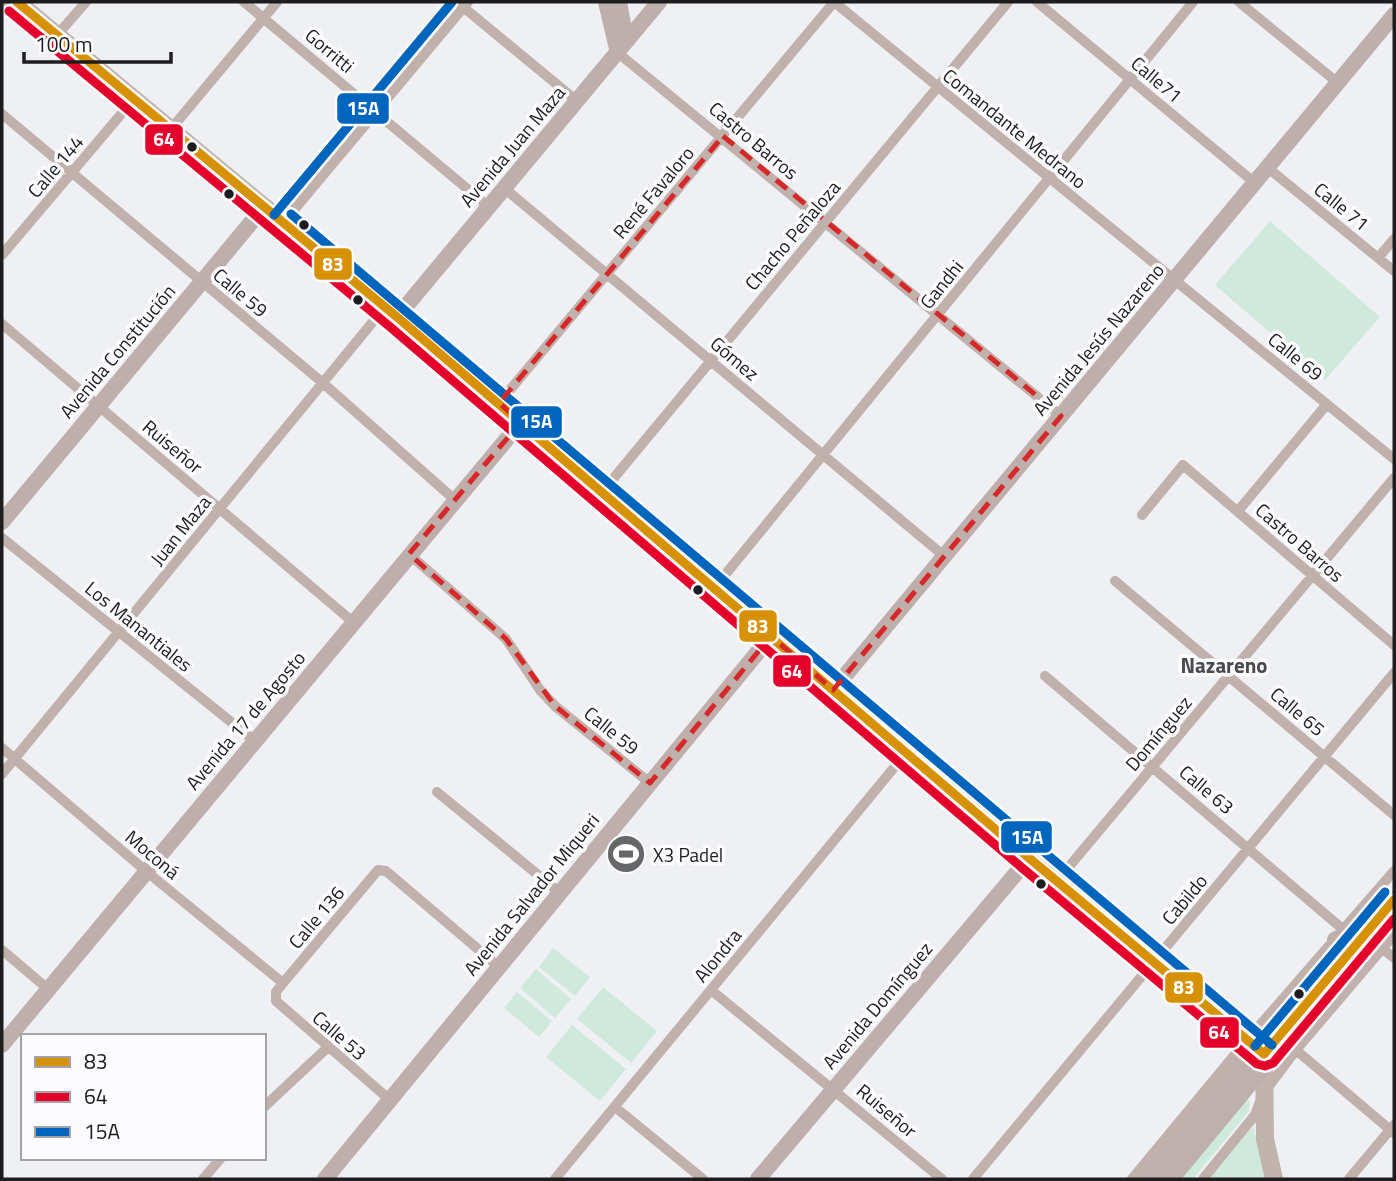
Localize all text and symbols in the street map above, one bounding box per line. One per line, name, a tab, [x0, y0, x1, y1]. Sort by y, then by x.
scale bar	[24, 21, 172, 65]
street label: Gorritti	[299, 21, 361, 79]
text: 100 m	[35, 28, 92, 60]
street label: Calle71	[1125, 49, 1189, 109]
street label: Comandante Medrano	[937, 61, 1093, 195]
street label: Avenida Juan Maza	[452, 79, 572, 213]
line badge: 15A	[336, 92, 390, 125]
text: 15A	[347, 93, 380, 122]
street label: Castro Barros	[703, 94, 805, 186]
line badge: 64	[144, 123, 184, 156]
text: 64	[153, 124, 175, 153]
street label: Calle 144	[20, 128, 90, 204]
street label: René Favaloro	[605, 139, 701, 245]
unlabelled marker	[185, 140, 199, 154]
street label: Chacho Peñaloza	[737, 173, 847, 296]
street label: Calle 71	[1308, 175, 1376, 237]
unlabelled marker	[222, 187, 236, 201]
unlabelled marker	[297, 218, 311, 232]
line badge: 83	[313, 247, 353, 281]
text: 83	[322, 249, 344, 278]
street label: Gandhi	[912, 253, 970, 315]
street label: Avenida Jesús Nazareno	[1025, 256, 1171, 422]
street label: Calle 59	[207, 260, 275, 324]
street label: Avenida Constitución	[52, 278, 182, 424]
unlabelled marker	[351, 293, 365, 307]
street label: Calle 69	[1262, 325, 1330, 387]
street label: Gómez	[704, 329, 766, 387]
line badge: 15A	[510, 405, 563, 439]
text: 15A	[520, 406, 553, 435]
street label: Ruiseñor	[136, 412, 210, 480]
street label: Juan Maza	[143, 488, 218, 571]
street label: Castro Barros	[1249, 495, 1351, 589]
street label: Los Manantiales	[79, 574, 199, 678]
unlabelled marker	[691, 583, 705, 597]
line badge: 83	[738, 609, 778, 643]
text: 83	[747, 611, 769, 640]
street label: Avenida 17 de Agosto	[178, 644, 312, 796]
district label: Nazareno	[1181, 649, 1267, 681]
line badge: 64	[772, 654, 812, 688]
text: 64	[781, 656, 803, 685]
street label: Calle 65	[1264, 679, 1332, 743]
street label: Domínguez	[1118, 689, 1198, 777]
street label: Calle 59	[578, 699, 646, 761]
street label: Calle 63	[1173, 757, 1241, 821]
street label: Avenida Salvador Miqueri	[456, 806, 606, 982]
line badge: 15A	[1000, 820, 1053, 854]
street label: Moconá	[119, 822, 187, 886]
text: 15A	[1011, 822, 1044, 851]
sports icon: X3 Padel	[605, 833, 647, 875]
place label: X3 Padel	[653, 840, 723, 869]
street label: Cabildo	[1154, 867, 1214, 931]
unlabelled marker	[1034, 877, 1048, 891]
street label: Calle 136	[281, 879, 351, 955]
street label: Alondra	[686, 921, 748, 988]
street label: Avenida Domínguez	[815, 935, 939, 1075]
line badge: 83	[1164, 971, 1204, 1004]
text: 83	[1173, 972, 1195, 1001]
unlabelled marker	[1292, 987, 1306, 1001]
street label: Calle 53	[306, 1003, 374, 1067]
line badge: 64	[1199, 1016, 1240, 1049]
text: 64	[1208, 1017, 1230, 1046]
legend	[21, 1034, 266, 1160]
text: 83	[84, 1045, 108, 1077]
street label: Ruiseñor	[850, 1076, 924, 1144]
text: 64	[84, 1080, 108, 1112]
text: 15A	[84, 1115, 121, 1147]

